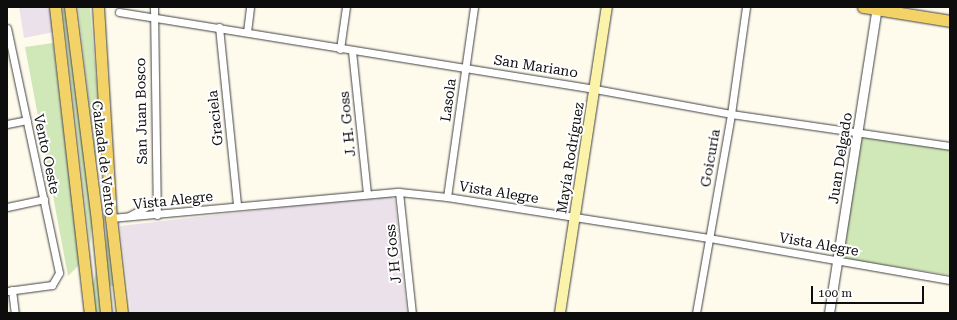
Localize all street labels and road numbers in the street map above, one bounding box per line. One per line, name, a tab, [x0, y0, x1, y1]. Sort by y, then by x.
street label: San Mariano	[493, 51, 579, 81]
street label: San Juan Bosco	[132, 58, 150, 164]
street label: Lasola	[437, 77, 459, 123]
street label: Graciela	[204, 89, 226, 147]
street label: J. H. Goss	[335, 90, 359, 158]
street label: Calzada de Vento	[89, 100, 119, 216]
street label: Mayía Rodríguez	[553, 101, 587, 215]
street label: Juan Delgado	[824, 111, 856, 205]
street label: Vento Oeste	[30, 113, 64, 195]
street label: Goicuría	[697, 128, 723, 188]
street label: Vista Alegre	[458, 177, 540, 207]
street label: Vista Alegre	[132, 187, 214, 213]
street label: J H Goss	[382, 223, 404, 285]
street label: Vista Alegre	[778, 229, 860, 259]

